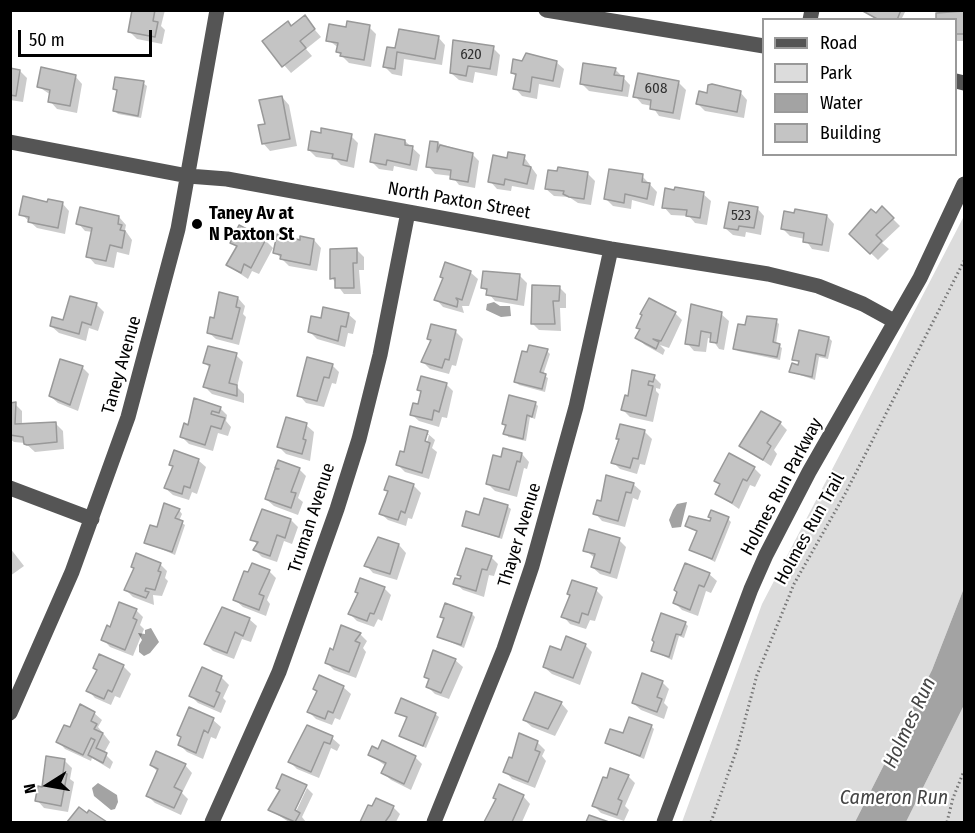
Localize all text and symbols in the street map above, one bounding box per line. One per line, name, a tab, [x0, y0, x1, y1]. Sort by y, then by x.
scale bar	[21, 18, 154, 56]
legend	[762, 18, 957, 156]
text: 50 m	[29, 29, 65, 51]
text: Road	[820, 32, 857, 54]
house number: 620	[460, 46, 482, 64]
text: Park	[820, 62, 852, 84]
house number: 608	[645, 80, 667, 98]
text: Water	[820, 92, 863, 114]
text: Building	[820, 122, 881, 144]
street label: North Paxton Street	[386, 178, 532, 224]
place label: Taney Av at N Paxton St	[209, 203, 294, 246]
house number: 523	[731, 207, 751, 225]
marker: Taney Av at N Paxton St	[190, 217, 204, 231]
street label: Taney Avenue	[98, 314, 146, 416]
street label: Holmes Run Parkway	[737, 414, 827, 560]
street label: Truman Avenue	[284, 460, 340, 576]
street label: Holmes Run Trail	[770, 469, 850, 589]
street label: Thayer Avenue	[494, 480, 546, 590]
water label: Holmes Run	[879, 674, 941, 772]
north arrow	[18, 755, 78, 815]
text: N	[20, 782, 40, 795]
water label: Cameron Run	[840, 786, 948, 810]

